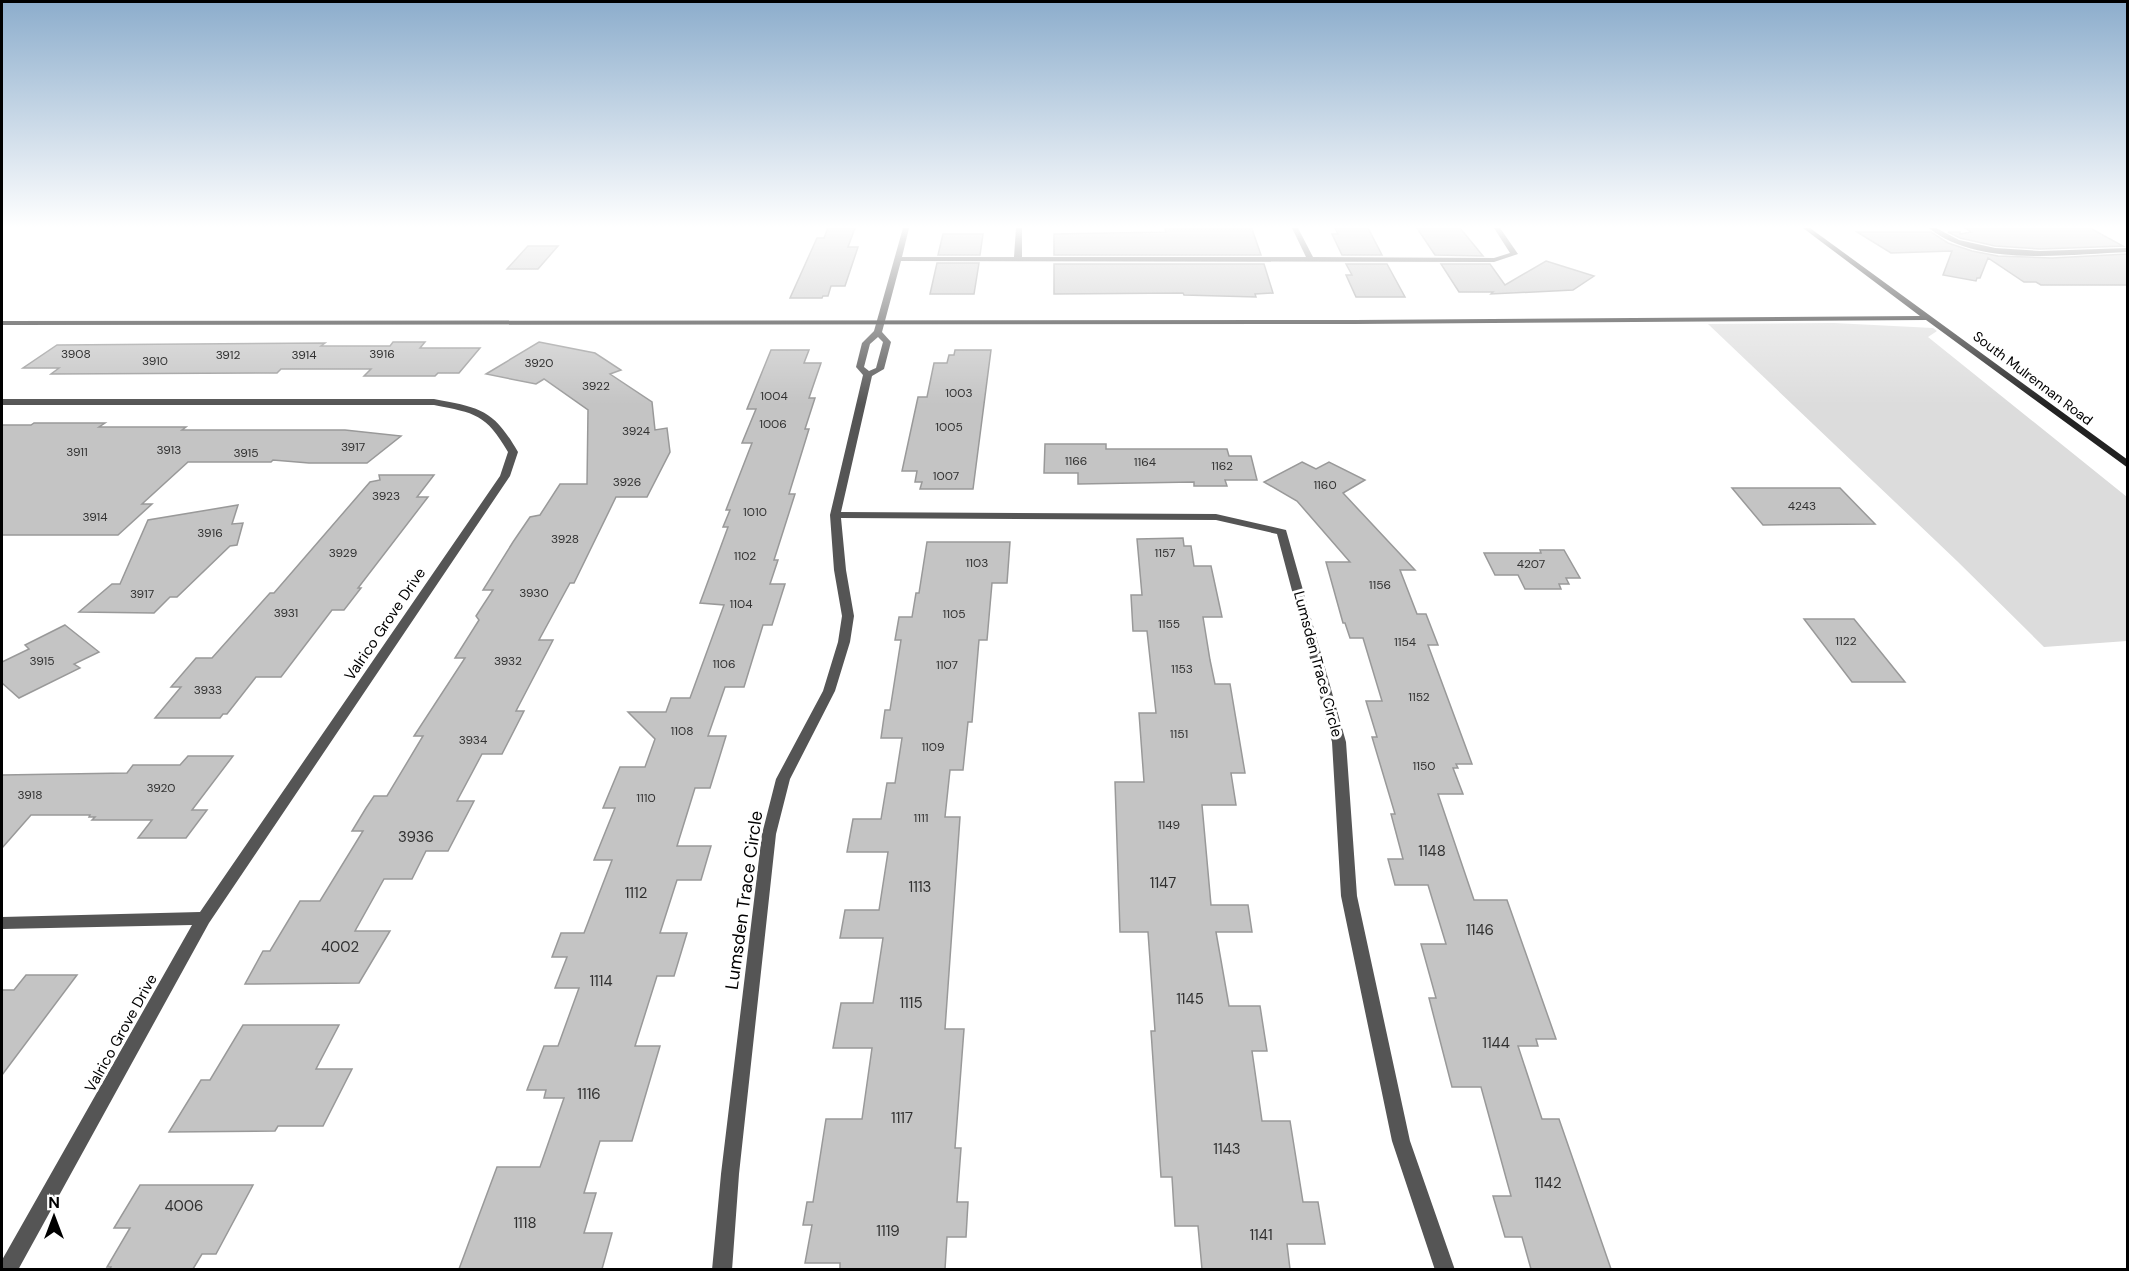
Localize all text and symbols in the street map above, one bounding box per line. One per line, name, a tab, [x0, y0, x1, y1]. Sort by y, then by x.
street label: South Mulrennan Road	[1969, 327, 2097, 429]
house number: 3908	[61, 346, 91, 362]
house number: 3916	[369, 346, 395, 362]
house number: 3912	[216, 347, 240, 363]
house number: 3914	[291, 347, 317, 363]
house number: 3910	[142, 353, 168, 369]
house number: 3920	[524, 355, 554, 371]
house number: 3922	[582, 378, 610, 394]
house number: 1003	[945, 385, 973, 401]
house number: 1004	[760, 388, 788, 404]
house number: 1006	[759, 416, 787, 432]
house number: 1005	[935, 419, 963, 435]
house number: 3924	[622, 423, 650, 439]
house number: 3917	[341, 439, 365, 455]
house number: 3913	[157, 442, 181, 458]
house number: 3911	[66, 444, 88, 460]
house number: 3915	[233, 445, 259, 461]
house number: 1166	[1065, 453, 1087, 469]
house number: 1164	[1134, 454, 1156, 470]
house number: 1162	[1211, 458, 1233, 474]
house number: 1007	[933, 468, 959, 484]
house number: 3926	[613, 474, 641, 490]
house number: 1160	[1313, 477, 1337, 493]
house number: 3923	[372, 488, 400, 504]
house number: 4243	[1788, 498, 1816, 514]
house number: 1010	[743, 504, 767, 520]
house number: 3914	[82, 509, 108, 525]
house number: 3916	[197, 525, 223, 541]
house number: 3928	[551, 531, 579, 547]
house number: 3929	[329, 545, 357, 561]
house number: 1157	[1154, 545, 1176, 561]
house number: 1102	[734, 548, 756, 564]
house number: 1103	[966, 555, 988, 571]
house number: 4207	[1517, 556, 1545, 572]
street label: Valrico Grove Drive	[340, 564, 430, 684]
house number: 1156	[1369, 577, 1391, 593]
house number: 3930	[519, 585, 549, 601]
house number: 3917	[130, 586, 154, 602]
street label: Lumsden Trace Circle	[1289, 589, 1347, 739]
house number: 1104	[730, 596, 752, 612]
house number: 3931	[274, 605, 298, 621]
house number: 1105	[942, 606, 966, 622]
house number: 1155	[1158, 616, 1180, 632]
house number: 1122	[1835, 633, 1857, 649]
house number: 1154	[1394, 634, 1416, 650]
house number: 3915	[29, 653, 55, 669]
house number: 3932	[494, 653, 522, 669]
house number: 1106	[712, 656, 736, 672]
house number: 1107	[936, 657, 958, 673]
house number: 1153	[1171, 661, 1193, 677]
house number: 3933	[194, 682, 222, 698]
house number: 1152	[1408, 689, 1430, 705]
house number: 1108	[671, 723, 694, 739]
house number: 1151	[1170, 726, 1188, 742]
house number: 3934	[459, 732, 487, 748]
house number: 1109	[921, 739, 945, 755]
house number: 1150	[1412, 758, 1436, 774]
house number: 3920	[146, 780, 176, 796]
house number: 3918	[17, 787, 43, 803]
house number: 1110	[636, 790, 656, 806]
street label: Lumsden Trace Circle	[720, 809, 768, 991]
house number: 1111	[914, 810, 928, 826]
house number: 1149	[1158, 817, 1180, 833]
house number: 3936	[398, 827, 434, 847]
house number: 1148	[1418, 841, 1446, 861]
house number: 1147	[1150, 873, 1176, 893]
house number: 1113	[909, 877, 931, 897]
house number: 1112	[625, 883, 647, 903]
house number: 1146	[1466, 920, 1494, 940]
house number: 4002	[321, 937, 359, 957]
street label: Valrico Grove Drive	[80, 970, 162, 1096]
house number: 1114	[589, 971, 613, 991]
house number: 1145	[1176, 989, 1204, 1009]
house number: 1115	[899, 993, 923, 1013]
house number: 1144	[1482, 1033, 1510, 1053]
house number: 1116	[577, 1084, 601, 1104]
house number: 1117	[891, 1108, 913, 1128]
house number: 1143	[1213, 1139, 1241, 1159]
house number: 1142	[1534, 1173, 1562, 1193]
north arrow	[24, 1187, 84, 1247]
text: N	[48, 1192, 60, 1213]
house number: 4006	[164, 1196, 204, 1216]
house number: 1118	[513, 1213, 537, 1233]
house number: 1119	[876, 1221, 900, 1241]
house number: 1141	[1249, 1225, 1273, 1245]

